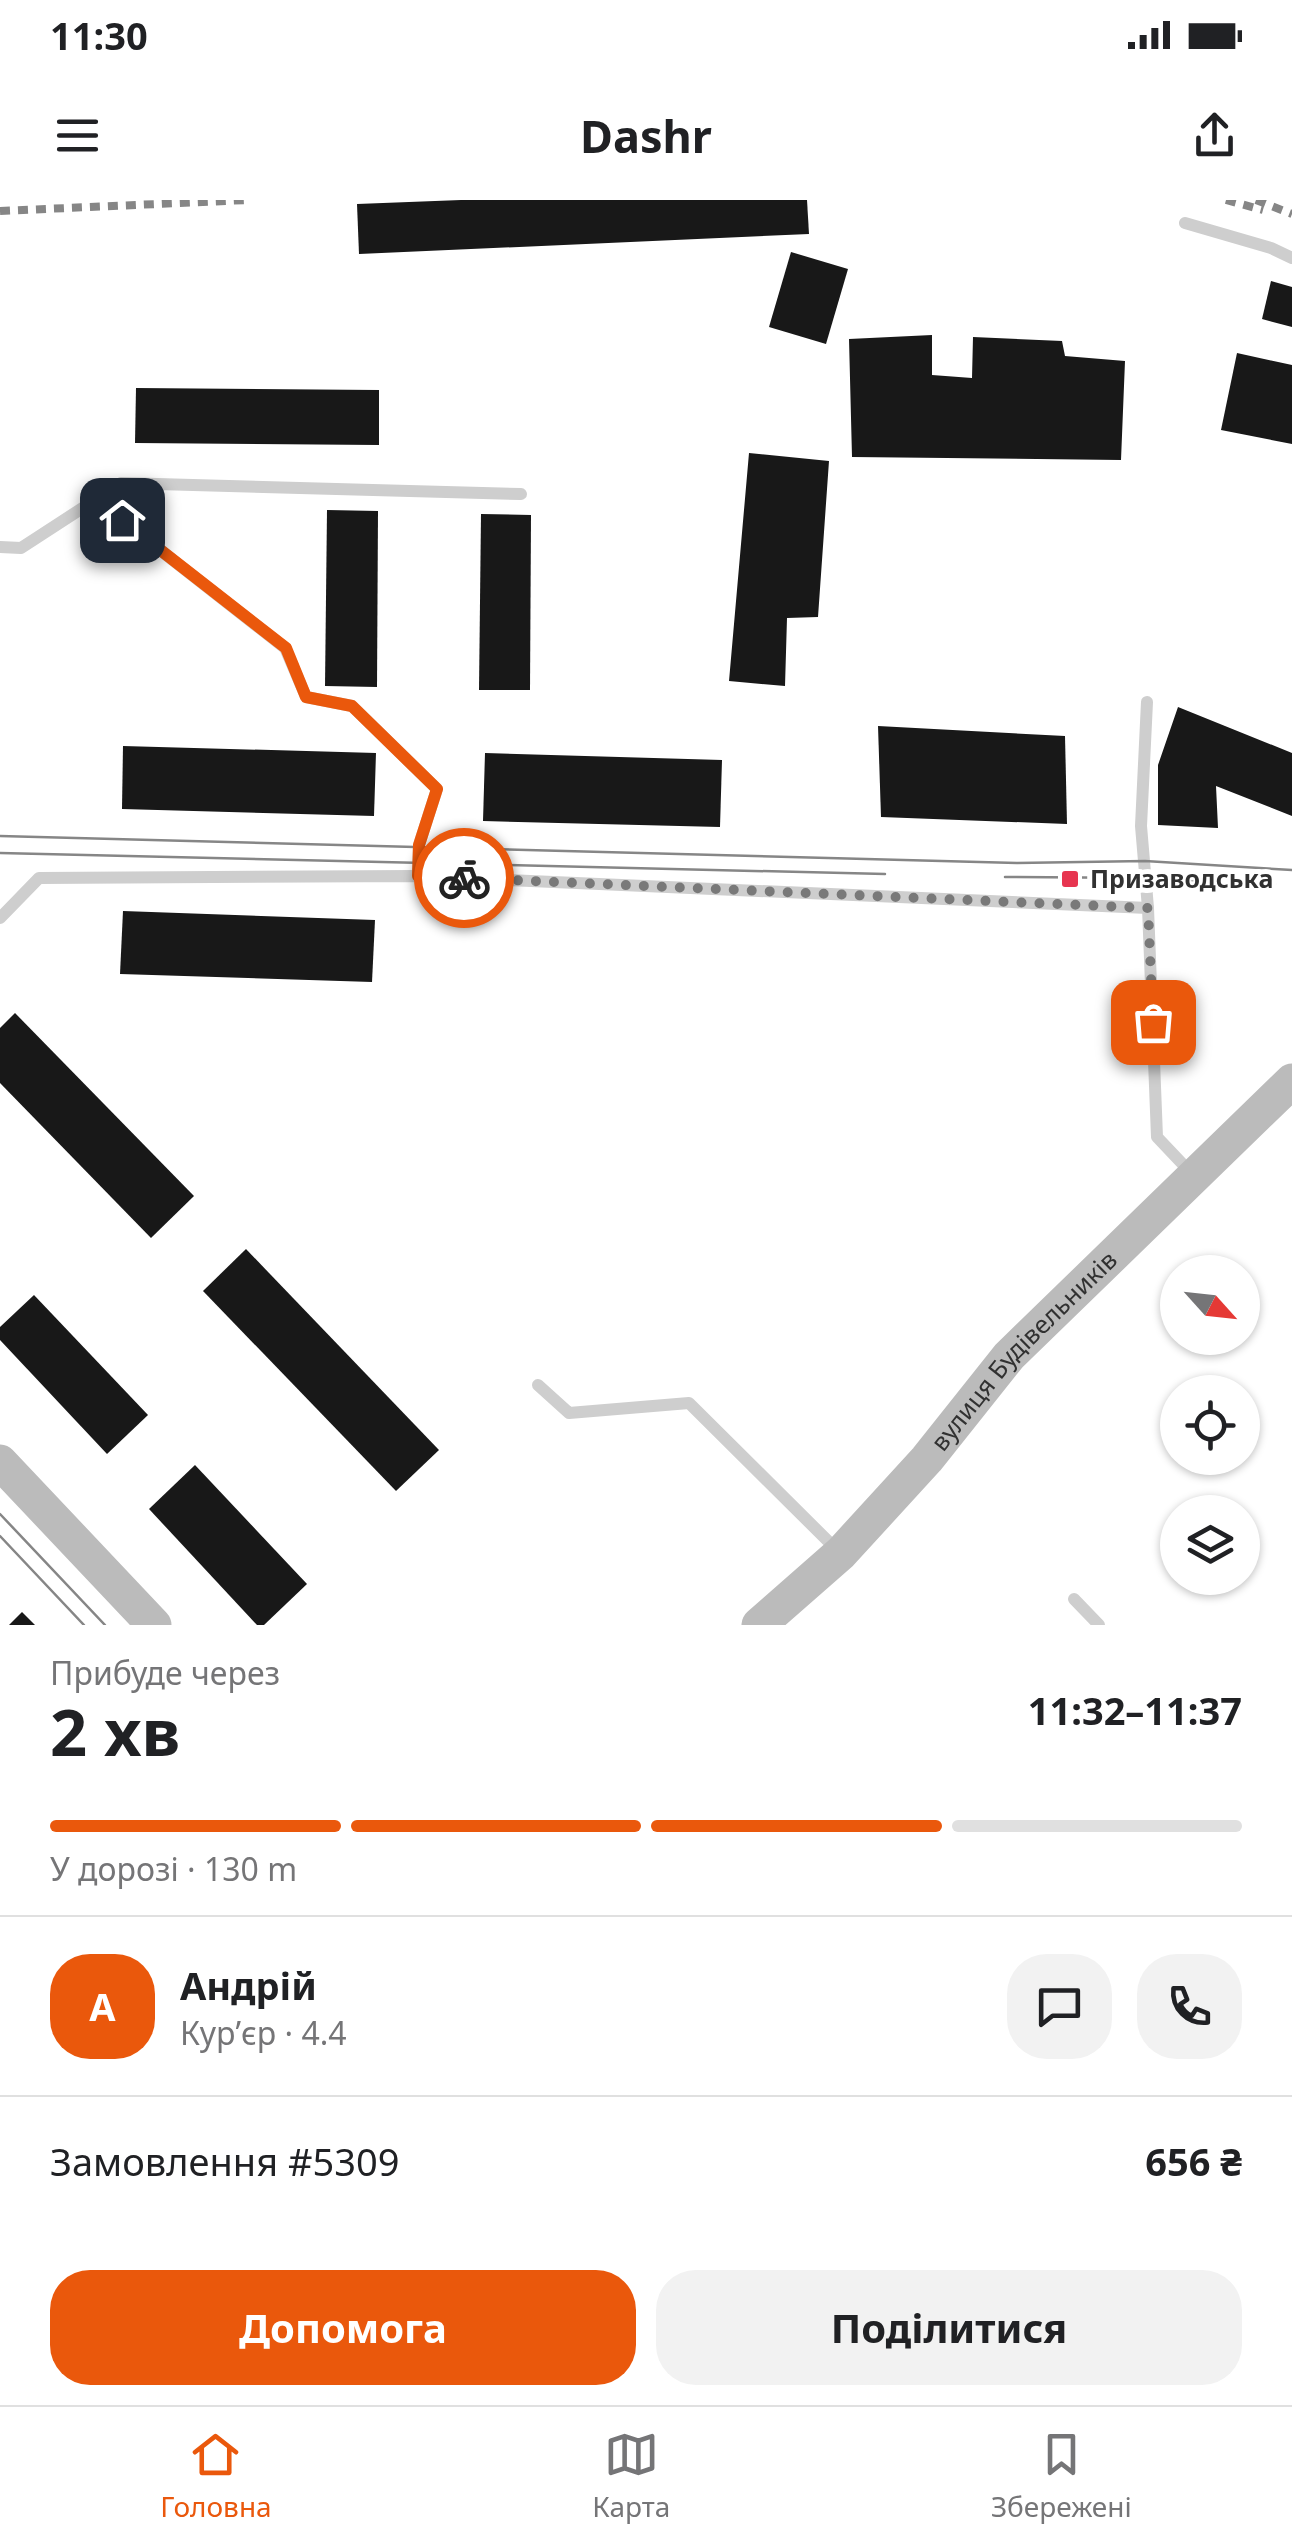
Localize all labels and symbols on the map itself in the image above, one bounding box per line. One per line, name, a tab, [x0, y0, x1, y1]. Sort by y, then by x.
pin	[80, 478, 165, 563]
courier	[414, 828, 514, 928]
place label: Призаводська	[1090, 861, 1273, 895]
marker: Призаводська	[1059, 868, 1081, 890]
pin	[1111, 980, 1196, 1065]
street label: вулиця Будівельників	[922, 1243, 1124, 1457]
north arrow	[1160, 1255, 1260, 1355]

